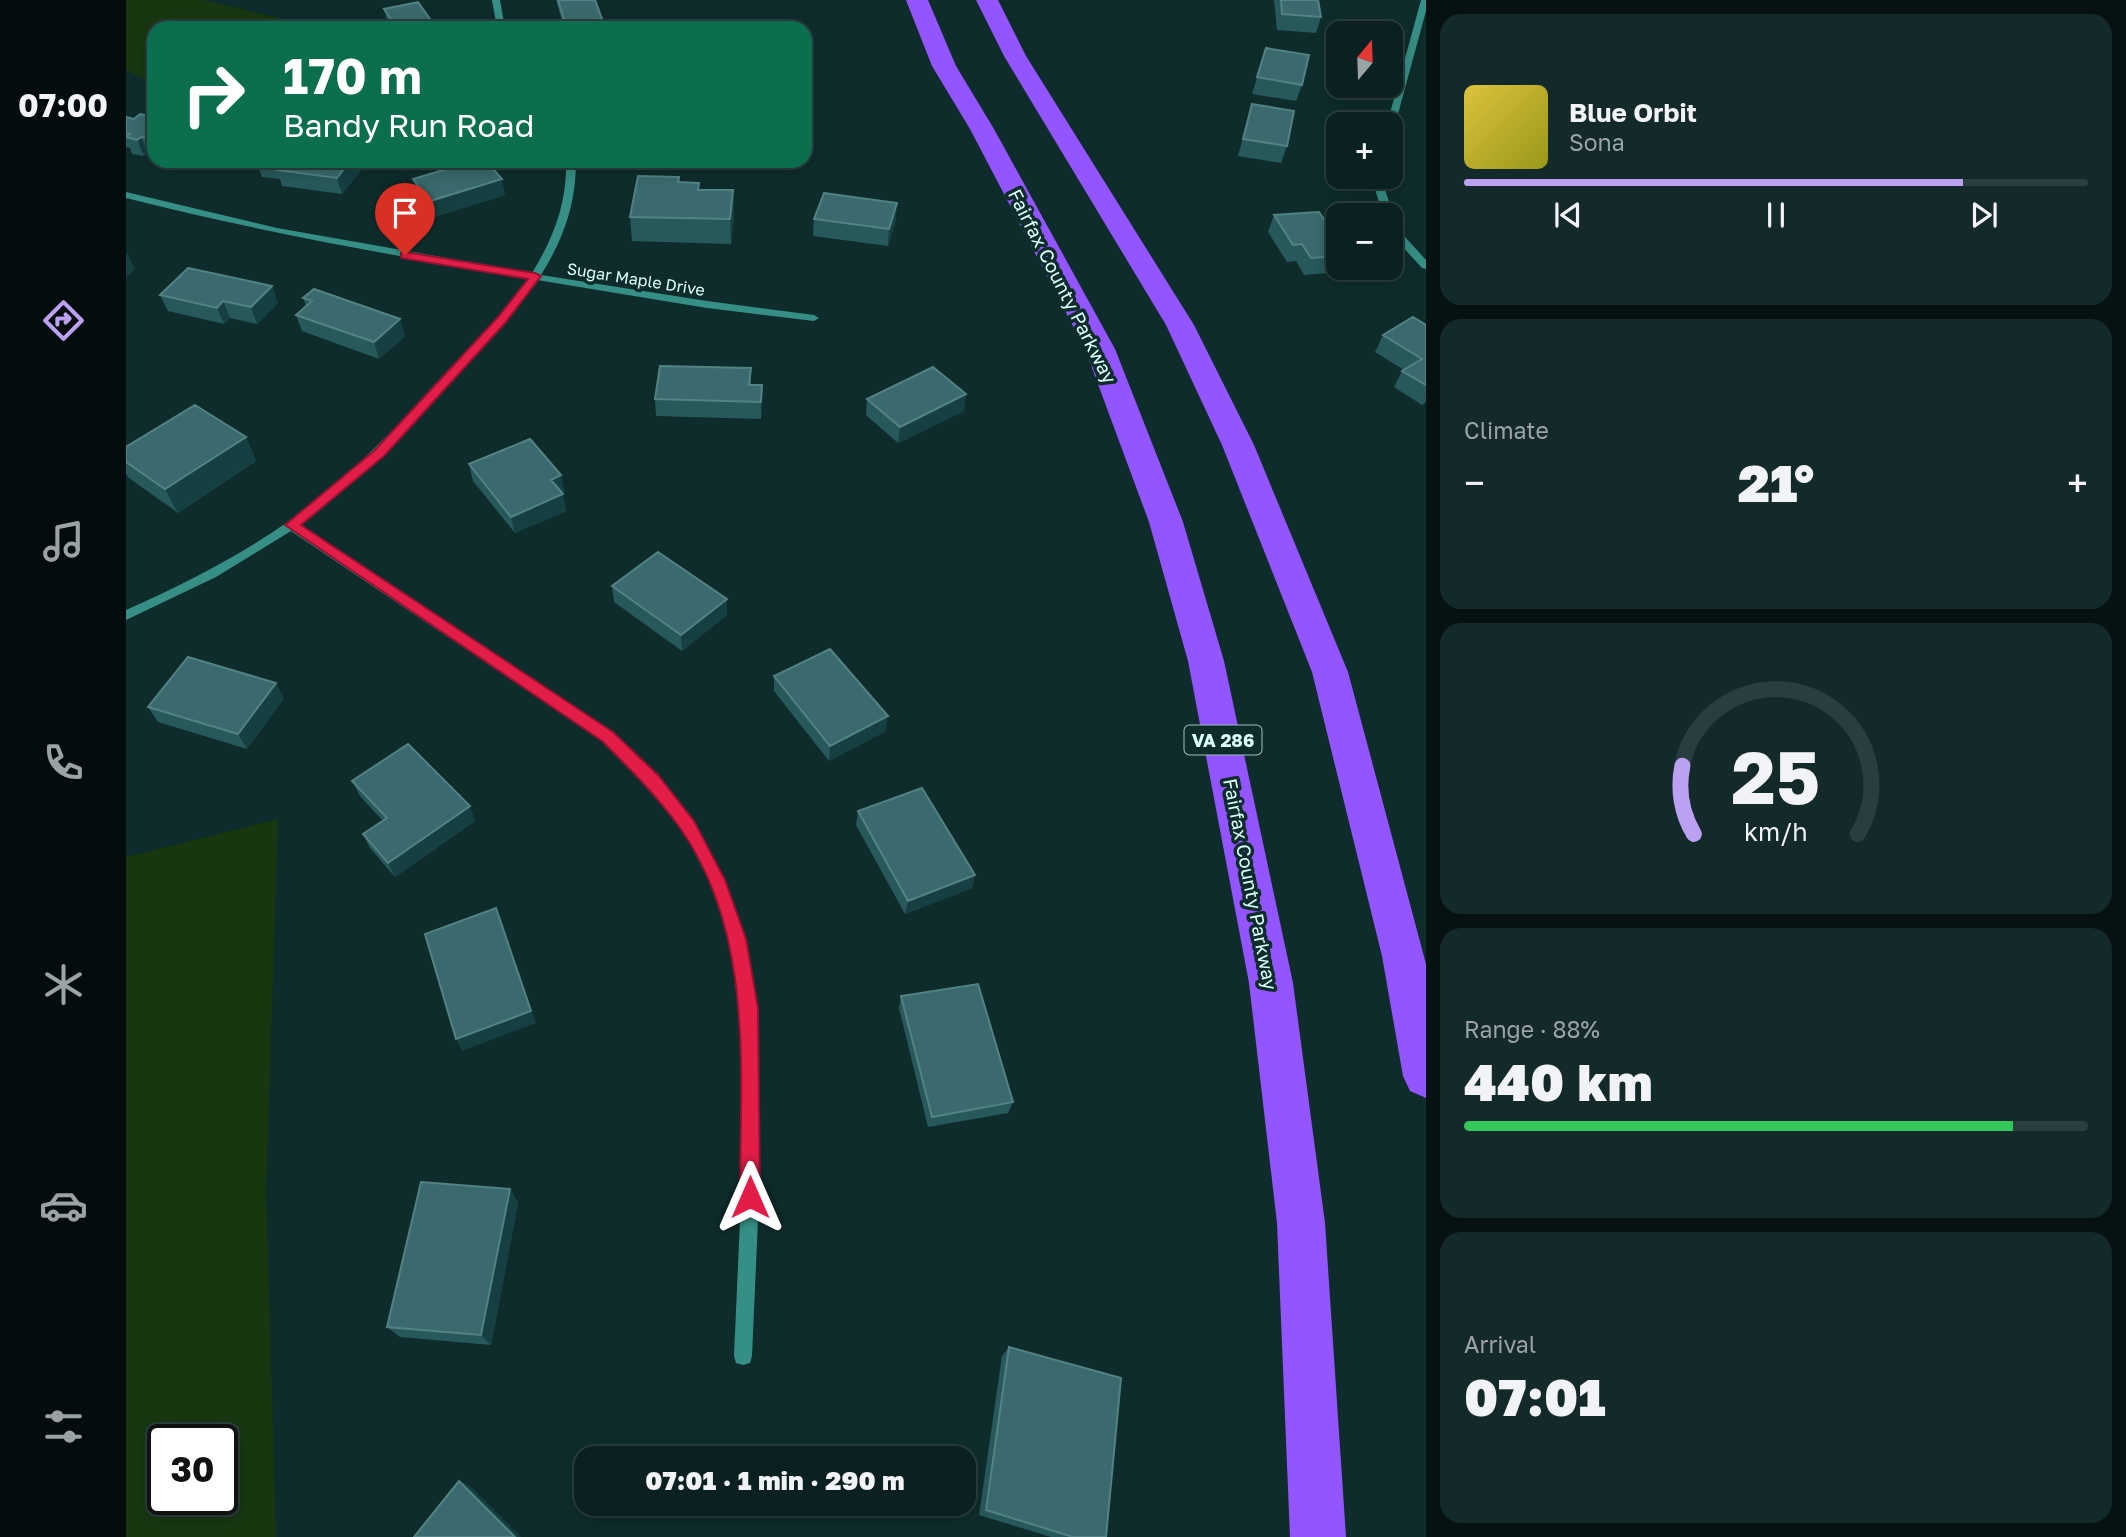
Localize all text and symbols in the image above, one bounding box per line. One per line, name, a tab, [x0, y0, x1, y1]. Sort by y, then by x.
north arrow	[1326, 21, 1404, 98]
map controls	[1326, 21, 1403, 280]
text: 170 m	[283, 46, 422, 105]
icon: right	[168, 49, 259, 140]
text: 07:00	[18, 86, 108, 124]
text: Blue Orbit	[1569, 97, 1697, 128]
text: Bandy Run Road	[283, 106, 534, 144]
button: +	[1326, 112, 1403, 189]
text: Sona	[1569, 128, 1625, 156]
pin	[375, 183, 435, 255]
street label: Fairfax County Parkway	[1004, 185, 1122, 387]
icon: arrive	[386, 194, 424, 232]
icon: previous	[1549, 196, 1587, 234]
icon: pause	[1757, 196, 1795, 234]
icon: next	[1965, 196, 2003, 234]
button: −	[1326, 203, 1403, 280]
street label: Sugar Maple Drive	[566, 258, 706, 300]
icon: directions	[39, 296, 88, 345]
text: Climate	[1464, 416, 1549, 444]
text: 21°	[1738, 451, 1814, 513]
text: −	[1464, 460, 1485, 505]
text: +	[2067, 460, 2088, 505]
icon: music	[39, 517, 88, 566]
road number: VA 286	[1184, 726, 1262, 754]
text: 25	[1732, 734, 1820, 821]
icon: phone	[39, 738, 88, 787]
street label: Fairfax County Parkway	[1219, 776, 1283, 992]
text: km/h	[1744, 816, 1808, 847]
icon: climate	[39, 960, 88, 1009]
text: Range · 88%	[1464, 1015, 1600, 1043]
text: 440 km	[1464, 1050, 1653, 1112]
position arrow	[713, 1160, 787, 1234]
icon: car	[39, 1181, 88, 1230]
text: Arrival	[1464, 1330, 1536, 1358]
text: 07:01	[1464, 1365, 1606, 1427]
icon: filters	[39, 1402, 88, 1451]
speed limit sign: 30	[147, 1424, 238, 1515]
text: 07:01 · 1 min · 290 m	[645, 1465, 905, 1496]

